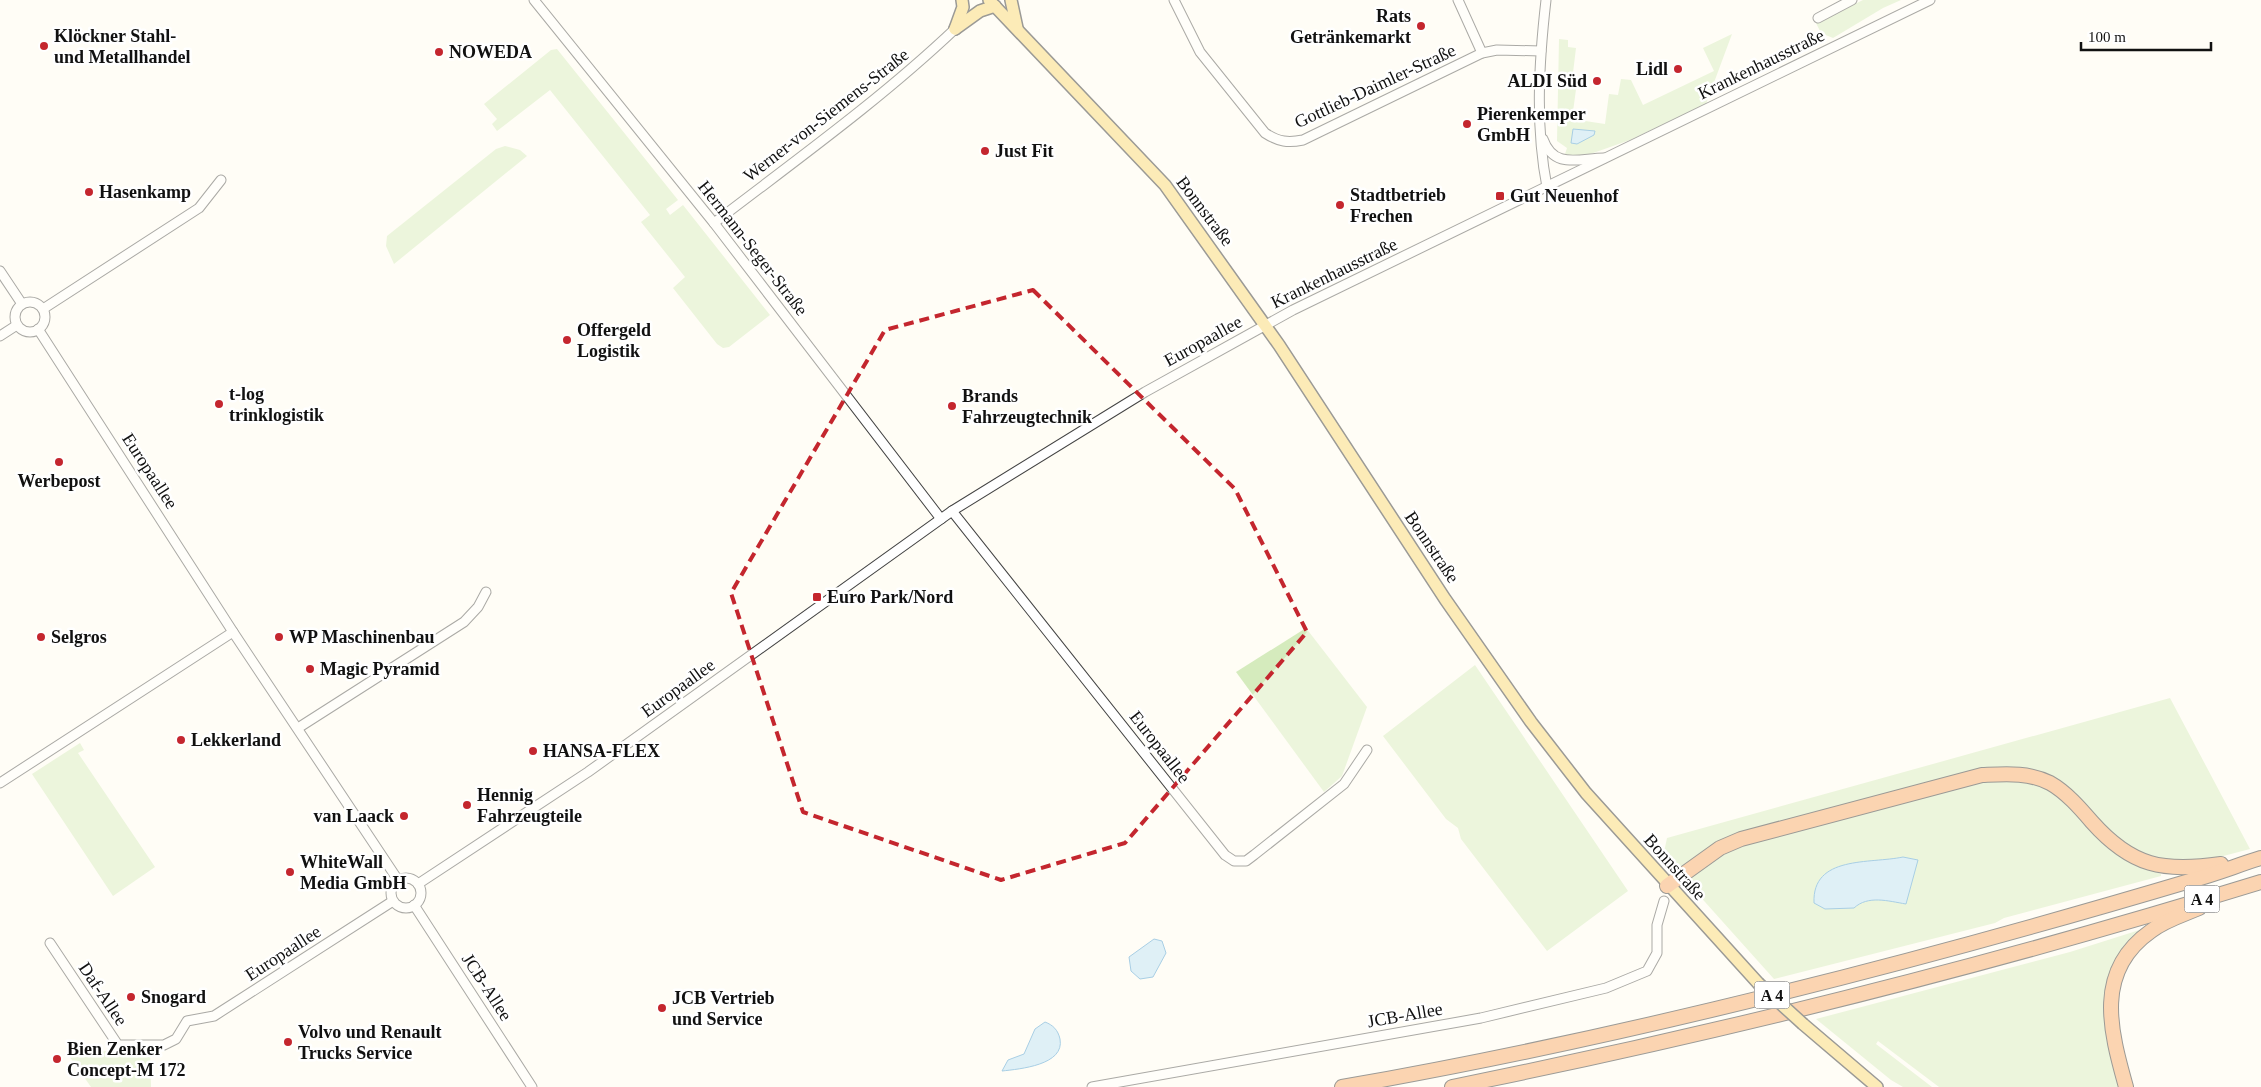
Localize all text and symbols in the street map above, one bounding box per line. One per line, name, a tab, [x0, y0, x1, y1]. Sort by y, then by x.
place label: Rats Getränkemarkt	[1290, 6, 1411, 47]
marker: Rats Getränkemarkt	[1415, 20, 1427, 32]
scale bar	[2081, 20, 2211, 52]
street label: Krankenhausstraße	[1695, 25, 1827, 103]
place label: Klöckner Stahl- und Metallhandel	[54, 26, 191, 67]
text: 100 m	[2088, 29, 2126, 45]
marker: Klöckner Stahl- und Metallhandel	[38, 40, 50, 52]
street label: Gottlieb-Daimler-Straße	[1291, 40, 1459, 132]
place label: NOWEDA	[449, 42, 532, 62]
street label: Werner-von-Siemens-Straße	[739, 44, 913, 186]
marker: NOWEDA	[433, 46, 445, 58]
place label: Lidl	[1636, 59, 1668, 79]
marker: Lidl	[1672, 63, 1684, 75]
place label: ALDI Süd	[1507, 71, 1587, 91]
marker: ALDI Süd	[1591, 75, 1603, 87]
place label: Pierenkemper GmbH	[1477, 104, 1586, 145]
marker: Pierenkemper GmbH	[1461, 118, 1473, 130]
place label: Just Fit	[995, 141, 1054, 161]
marker: Just Fit	[979, 145, 991, 157]
street label: Bonnstraße	[1172, 172, 1238, 250]
street label: Hermann-Seger-Straße	[694, 177, 812, 319]
place label: Hasenkamp	[99, 182, 191, 202]
place label: Stadtbetrieb Frechen	[1350, 185, 1446, 226]
marker: Hasenkamp	[83, 186, 95, 198]
place label: Gut Neuenhof	[1510, 186, 1620, 206]
marker: Gut Neuenhof	[1494, 190, 1506, 202]
marker: Stadtbetrieb Frechen	[1334, 199, 1346, 211]
street label: Krankenhausstraße	[1268, 234, 1400, 312]
street label: Europaallee	[1161, 311, 1245, 371]
place label: Offergeld Logistik	[577, 320, 651, 361]
marker: Offergeld Logistik	[561, 334, 573, 346]
place label: t-log trinklogistik	[229, 384, 324, 425]
place label: Brands Fahrzeugtechnik	[962, 386, 1092, 427]
marker: t-log trinklogistik	[213, 398, 225, 410]
marker: Brands Fahrzeugtechnik	[946, 400, 958, 412]
street label: Europaallee	[118, 430, 182, 512]
marker: Werbepost	[53, 456, 65, 468]
place label: Werbepost	[18, 471, 101, 491]
street label: Bonnstraße	[1401, 507, 1463, 587]
place label: Euro Park/Nord	[827, 587, 953, 607]
marker: Euro Park/Nord	[811, 591, 823, 603]
place label: Selgros	[51, 627, 107, 647]
place label: WP Maschinenbau	[289, 627, 435, 647]
marker: Selgros	[35, 631, 47, 643]
marker: WP Maschinenbau	[273, 631, 285, 643]
street label: Europaallee	[637, 655, 719, 721]
place label: Magic Pyramid	[320, 659, 439, 679]
marker: Magic Pyramid	[304, 663, 316, 675]
street label: Europaallee	[1126, 707, 1194, 787]
place label: Lekkerland	[191, 730, 281, 750]
marker: Lekkerland	[175, 734, 187, 746]
place label: HANSA-FLEX	[543, 741, 660, 761]
marker: HANSA-FLEX	[527, 745, 539, 757]
place label: Hennig Fahrzeugteile	[477, 785, 582, 826]
marker: Hennig Fahrzeugteile	[461, 799, 473, 811]
place label: van Laack	[313, 806, 394, 826]
marker: van Laack	[398, 810, 410, 822]
street label: Bonnstraße	[1640, 830, 1710, 904]
place label: WhiteWall Media GmbH	[300, 852, 407, 893]
marker: WhiteWall Media GmbH	[284, 866, 296, 878]
road number: A 4	[2184, 886, 2220, 912]
street label: Europaallee	[242, 921, 324, 985]
street label: JCB-Allee	[458, 950, 516, 1024]
street label: Daf-Allee	[75, 959, 131, 1029]
road number: A 4	[1754, 982, 1790, 1008]
place label: Snogard	[141, 987, 206, 1007]
place label: JCB Vertrieb und Service	[672, 988, 775, 1029]
marker: Snogard	[125, 991, 137, 1003]
street label: JCB-Allee	[1366, 999, 1444, 1031]
marker: JCB Vertrieb und Service	[656, 1002, 668, 1014]
place label: Volvo und Renault Trucks Service	[298, 1022, 441, 1063]
marker: Volvo und Renault Trucks Service	[282, 1036, 294, 1048]
place label: Bien Zenker Concept-M 172	[67, 1039, 185, 1080]
marker: Bien Zenker Concept-M 172	[51, 1053, 63, 1065]

